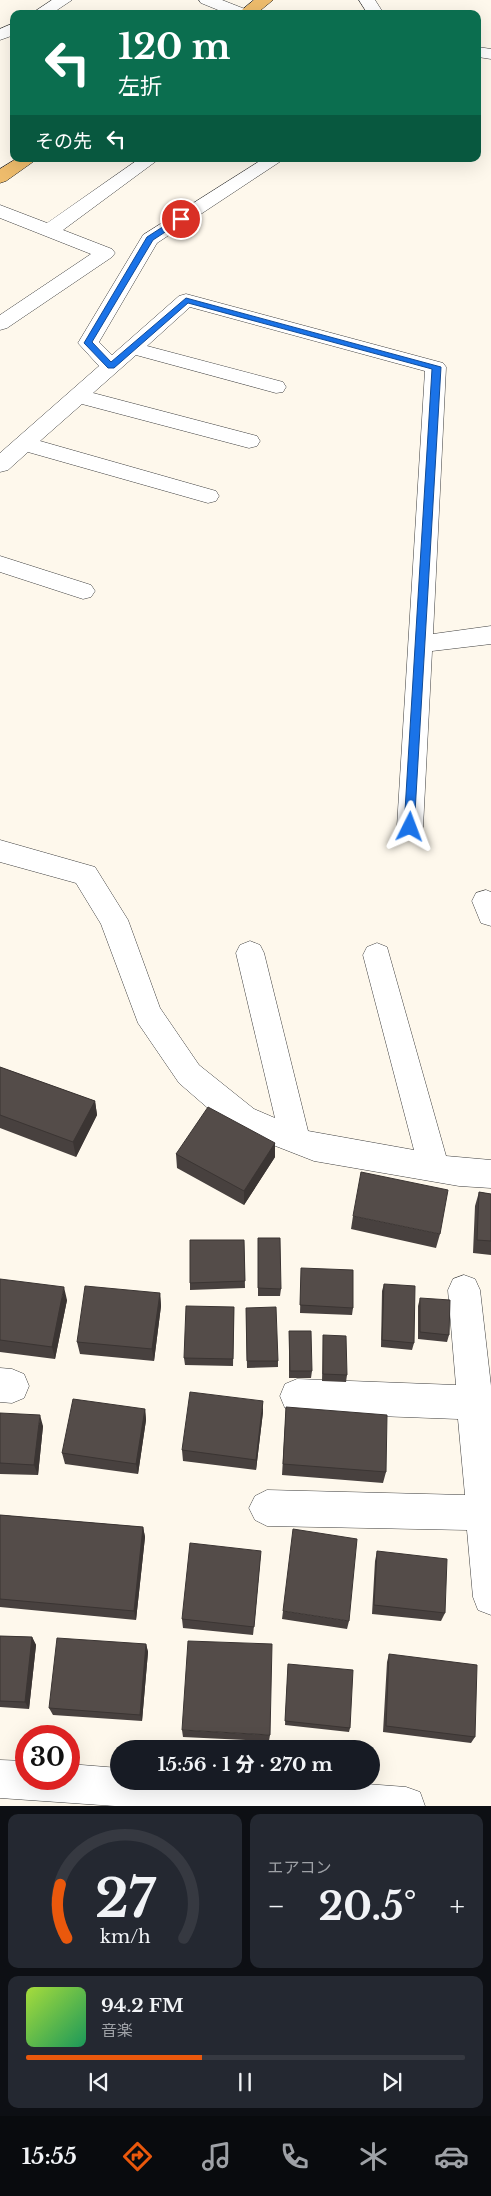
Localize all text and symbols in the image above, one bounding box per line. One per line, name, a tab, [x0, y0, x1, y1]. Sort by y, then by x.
text: 120 m	[118, 25, 231, 68]
icon: left	[35, 30, 100, 95]
text: 左折	[118, 73, 162, 100]
icon: left	[102, 125, 130, 153]
text: その先	[35, 130, 92, 153]
pin	[160, 198, 202, 240]
icon: arrive	[167, 205, 195, 233]
position arrow	[383, 800, 435, 852]
speed limit sign: 30	[15, 1725, 80, 1790]
text: 15:56 · 1 分 · 270 m	[158, 1753, 332, 1776]
text: エアコン	[268, 1857, 332, 1877]
text: 27	[94, 1867, 156, 1931]
text: 20.5°	[319, 1883, 416, 1930]
text: −	[268, 1889, 285, 1924]
text: +	[450, 1889, 465, 1924]
text: km/h	[99, 1926, 150, 1948]
text: 94.2 FM	[101, 1994, 184, 2017]
text: 音楽	[101, 2020, 133, 2040]
icon: previous	[85, 2068, 113, 2096]
icon: pause	[231, 2068, 259, 2096]
icon: next	[378, 2068, 406, 2096]
icon: directions	[120, 2139, 155, 2174]
icon: music	[199, 2139, 234, 2174]
icon: phone	[277, 2139, 312, 2174]
icon: climate	[356, 2139, 391, 2174]
icon: car	[434, 2139, 469, 2174]
text: 15:55	[22, 2143, 77, 2170]

